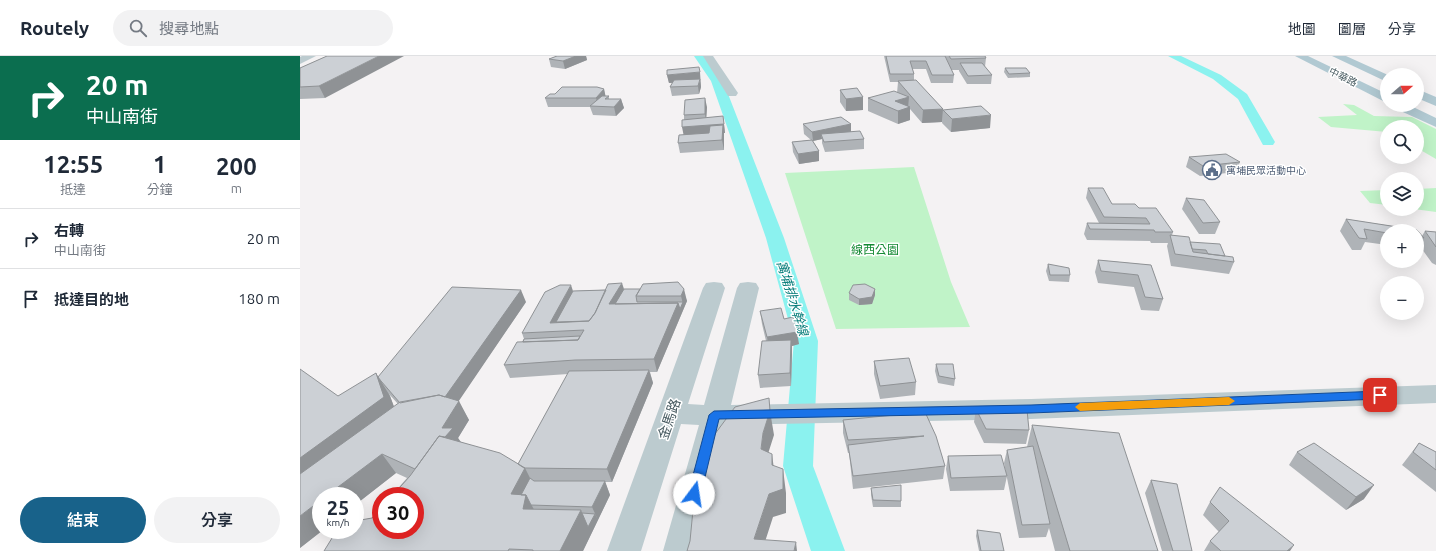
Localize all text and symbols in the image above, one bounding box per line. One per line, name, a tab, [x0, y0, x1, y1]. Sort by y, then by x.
search box	[113, 10, 393, 46]
text: Routely	[20, 17, 89, 39]
icon: search	[127, 17, 149, 39]
text: 搜尋地點	[159, 20, 219, 37]
text: 地圖	[1288, 21, 1316, 37]
text: 圖層	[1338, 21, 1366, 37]
text: 分享	[1388, 21, 1416, 37]
street label: 中華路	[1327, 65, 1359, 89]
north arrow	[1380, 68, 1424, 112]
map controls	[1380, 68, 1424, 320]
text: 20 m	[86, 69, 148, 100]
icon: right	[20, 72, 72, 124]
text: 中山南街	[86, 106, 158, 126]
button: search	[1380, 120, 1424, 164]
text: 12:55	[43, 151, 103, 178]
text: 1	[153, 151, 167, 178]
text: 200	[216, 153, 257, 180]
public building icon: 寓埔民眾活動中心	[1201, 159, 1223, 181]
place label: 寓埔民眾活動中心	[1226, 165, 1306, 176]
button: layers	[1380, 172, 1424, 216]
text: m	[231, 181, 242, 195]
text: 抵達	[60, 182, 86, 196]
text: 分鐘	[147, 182, 173, 196]
text: 右轉	[54, 222, 84, 239]
button: +	[1380, 224, 1424, 268]
icon: right	[20, 228, 42, 250]
text: 20 m	[247, 230, 280, 247]
text: 中山南街	[54, 243, 106, 257]
park label: 線西公園	[851, 243, 899, 256]
water label: 寓埔排水幹線	[775, 259, 812, 339]
button: −	[1380, 276, 1424, 320]
icon: arrive	[20, 288, 42, 310]
text: 180 m	[238, 290, 280, 307]
text: 抵達目的地	[54, 291, 129, 308]
pin	[1363, 378, 1397, 412]
icon: arrive	[1369, 384, 1391, 406]
street label: 金馬路	[655, 397, 683, 441]
position arrow	[673, 473, 715, 515]
speed limit sign: 30	[372, 487, 424, 539]
text: 25	[327, 496, 349, 519]
button: 結束	[20, 497, 146, 543]
button: 分享	[154, 497, 280, 543]
text: km/h	[326, 517, 350, 528]

